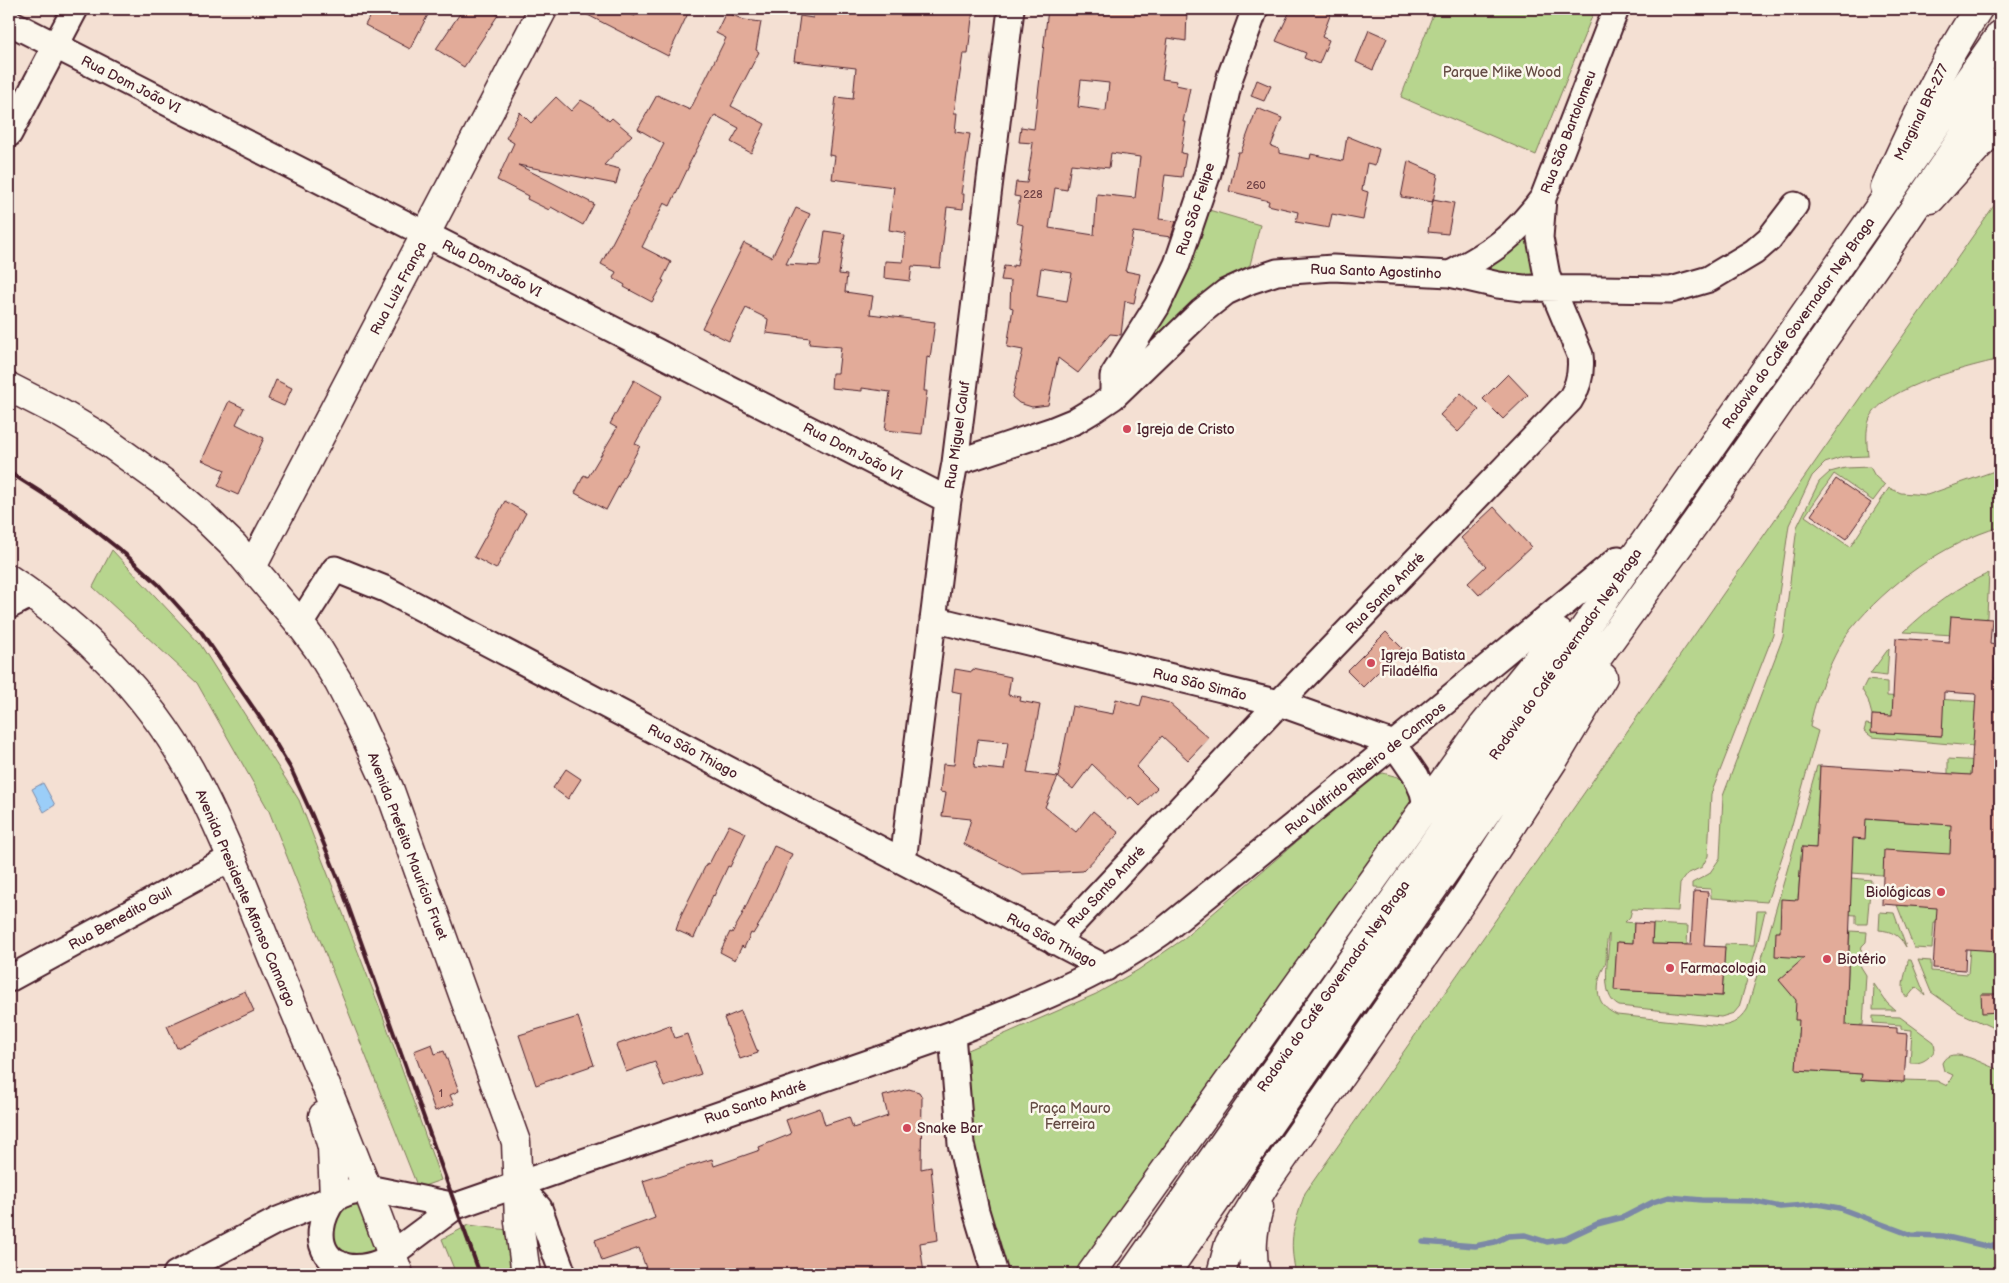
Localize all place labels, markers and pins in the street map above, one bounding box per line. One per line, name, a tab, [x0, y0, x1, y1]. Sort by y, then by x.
place label: Igreja de Cristo	[1137, 421, 1235, 438]
marker: Igreja de Cristo	[1121, 423, 1133, 435]
place label: Igreja Batista Filadélfia	[1381, 647, 1465, 680]
marker: Igreja Batista Filadélfia	[1365, 657, 1377, 669]
place label: Biológicas	[1866, 884, 1931, 901]
marker: Biológicas	[1935, 886, 1947, 898]
place label: Biotério	[1837, 951, 1886, 968]
marker: Biotério	[1821, 953, 1833, 965]
place label: Farmacologia	[1680, 960, 1766, 977]
marker: Farmacologia	[1664, 962, 1676, 974]
place label: Snake Bar	[917, 1120, 984, 1137]
marker: Snake Bar	[901, 1122, 913, 1134]

